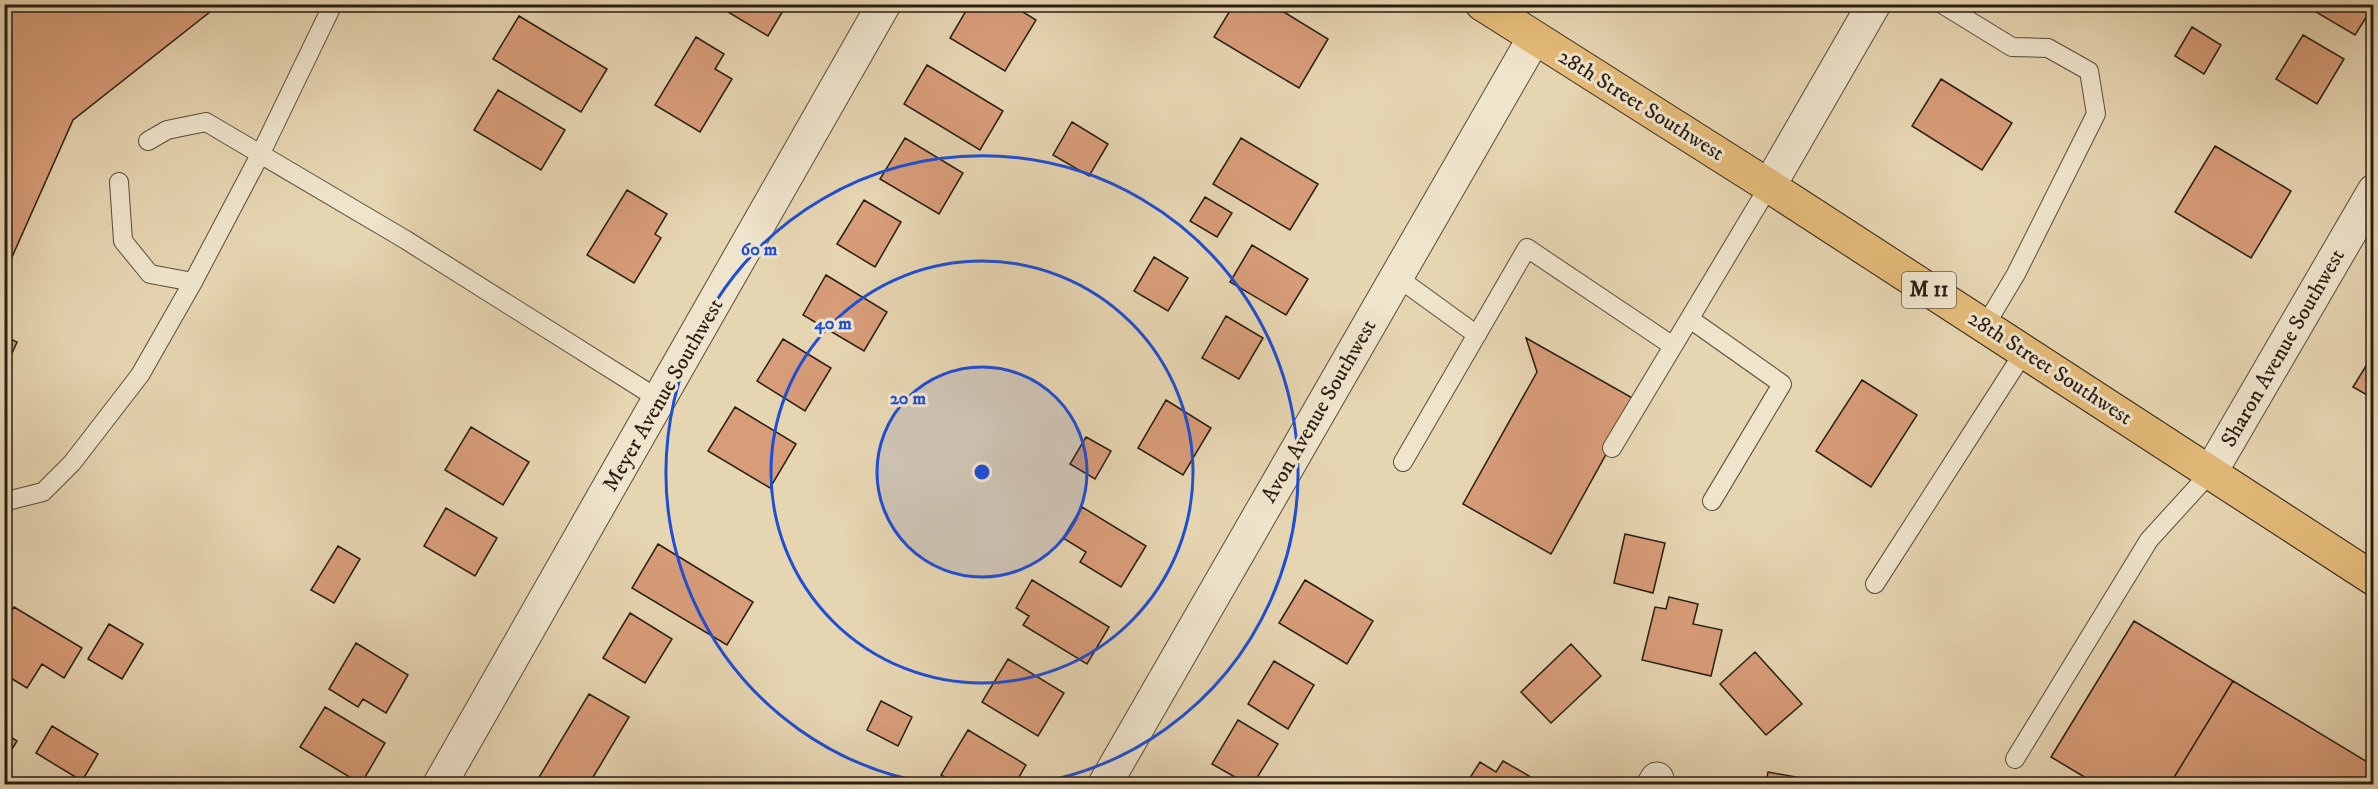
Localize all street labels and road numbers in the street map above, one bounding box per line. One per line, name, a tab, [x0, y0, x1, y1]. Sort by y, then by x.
street label: 28th Street Southwest	[1553, 43, 1729, 167]
street label: Sharon Avenue Southwest	[2215, 244, 2351, 452]
road number: M 11	[1902, 272, 1956, 308]
street label: Meyer Avenue Southwest	[597, 294, 729, 496]
street label: 28th Street Southwest	[1963, 305, 2137, 431]
street label: Avon Avenue Southwest	[1256, 315, 1382, 507]

